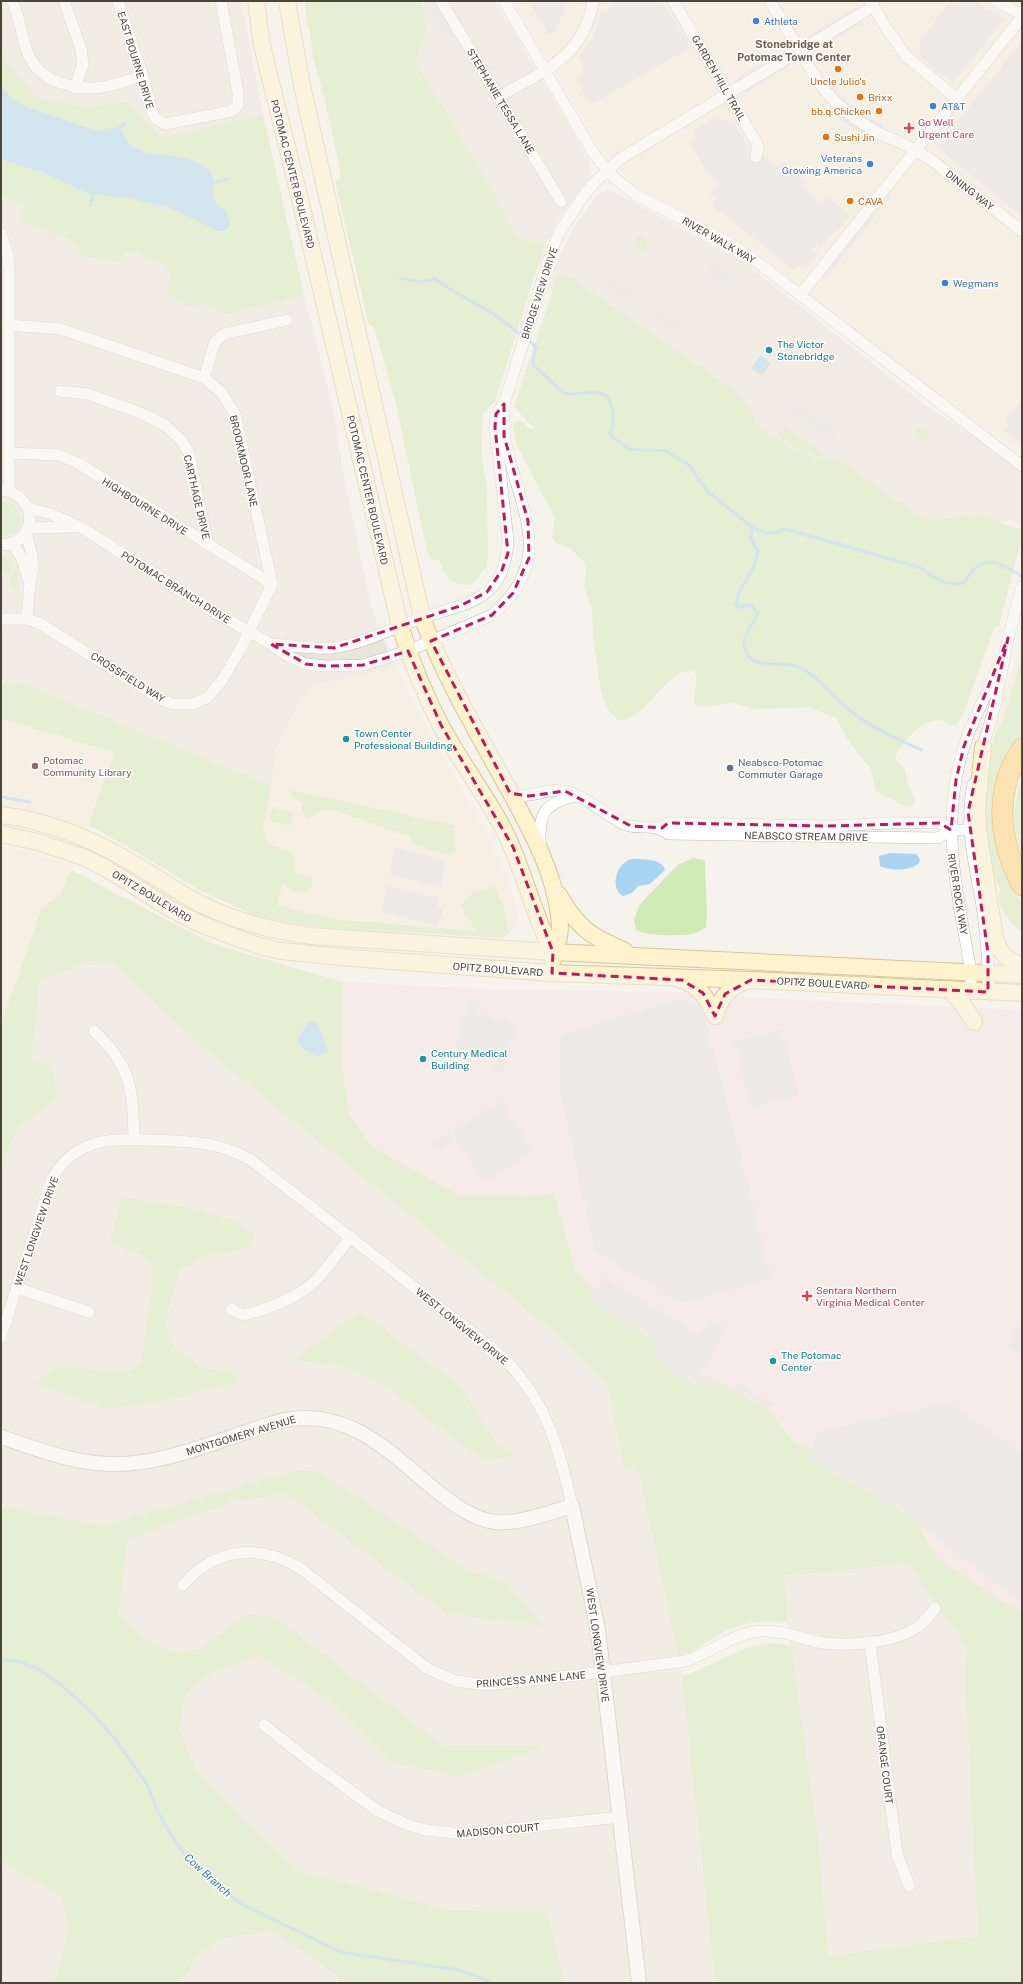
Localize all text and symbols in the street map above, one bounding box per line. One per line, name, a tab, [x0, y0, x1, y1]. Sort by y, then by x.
street label: EAST BOURNE DRIVE	[115, 10, 157, 110]
place label: Athleta	[764, 15, 798, 27]
marker: Athleta	[751, 16, 761, 26]
street label: GARDEN HILL TRAIL	[689, 33, 749, 123]
district label: Stonebridge at Potomac Town Center	[737, 38, 851, 63]
street label: STEPHANIE TESSA LANE	[465, 46, 537, 156]
marker: Uncle Julio's	[833, 64, 843, 74]
place label: Uncle Julio's	[810, 75, 866, 87]
place label: Brixx	[868, 91, 893, 103]
marker: Brixx	[855, 92, 865, 102]
street label: POTOMAC CENTER BOULEVARD	[269, 98, 317, 250]
place label: AT&T	[941, 100, 966, 112]
marker: AT&T	[928, 101, 938, 111]
place label: bb.q Chicken	[811, 105, 871, 117]
marker: bb.q Chicken	[874, 106, 884, 116]
place label: Go Well Urgent Care	[918, 116, 975, 140]
marker: Go Well Urgent Care	[903, 122, 915, 134]
place label: Sushi Jin	[834, 131, 875, 143]
marker: Sushi Jin	[821, 132, 831, 142]
place label: Veterans Growing America	[782, 152, 862, 176]
marker: Veterans Growing America	[865, 159, 875, 169]
street label: DINING WAY	[943, 167, 997, 213]
place label: CAVA	[858, 195, 883, 207]
marker: CAVA	[845, 196, 855, 206]
street label: RIVER WALK WAY	[680, 214, 758, 266]
street label: BRIDGE VIEW DRIVE	[518, 245, 560, 341]
place label: Wegmans	[953, 277, 999, 289]
marker: Wegmans	[940, 278, 950, 288]
place label: The Victor Stonebridge	[777, 338, 835, 362]
marker: The Victor Stonebridge	[764, 345, 774, 355]
street label: BROOKMOOR LANE	[228, 414, 260, 508]
street label: POTOMAC CENTER BOULEVARD	[345, 414, 391, 566]
street label: CARTHAGE DRIVE	[181, 454, 213, 540]
street label: HIGHBOURNE DRIVE	[100, 475, 190, 537]
street label: POTOMAC BRANCH DRIVE	[119, 548, 233, 626]
street label: CROSSFIELD WAY	[89, 649, 167, 705]
place label: Town Center Professional Building	[354, 727, 453, 751]
marker: Town Center Professional Building	[341, 734, 351, 744]
place label: Potomac Community Library	[43, 754, 132, 778]
place label: Neabsco-Potomac Commuter Garage	[738, 756, 824, 780]
marker: Potomac Community Library	[30, 761, 40, 771]
marker: Neabsco-Potomac Commuter Garage	[725, 763, 735, 773]
street label: NEABSCO STREAM DRIVE	[744, 829, 868, 843]
street label: RIVER ROCK WAY	[946, 852, 970, 936]
street label: OPITZ BOULEVARD	[110, 868, 194, 925]
street label: OPITZ BOULEVARD	[452, 960, 544, 978]
street label: OPITZ BOULEVARD	[776, 975, 868, 991]
place label: Century Medical Building	[431, 1047, 507, 1071]
marker: Century Medical Building	[418, 1054, 428, 1064]
street label: WEST LONGVIEW DRIVE	[12, 1175, 60, 1287]
place label: Sentara Northern Virginia Medical Center	[816, 1284, 925, 1308]
street label: WEST LONGVIEW DRIVE	[413, 1285, 511, 1367]
marker: Sentara Northern Virginia Medical Center	[801, 1290, 813, 1302]
place label: The Potomac Center	[781, 1349, 841, 1373]
marker: The Potomac Center	[768, 1356, 778, 1366]
street label: MONTGOMERY AVENUE	[185, 1413, 297, 1457]
street label: WEST LONGVIEW DRIVE	[584, 1587, 612, 1703]
street label: PRINCESS ANNE LANE	[476, 1668, 586, 1690]
street label: ORANGE COURT	[874, 1725, 896, 1805]
street label: MADISON COURT	[456, 1820, 540, 1840]
water label: Cow Branch	[182, 1851, 234, 1899]

